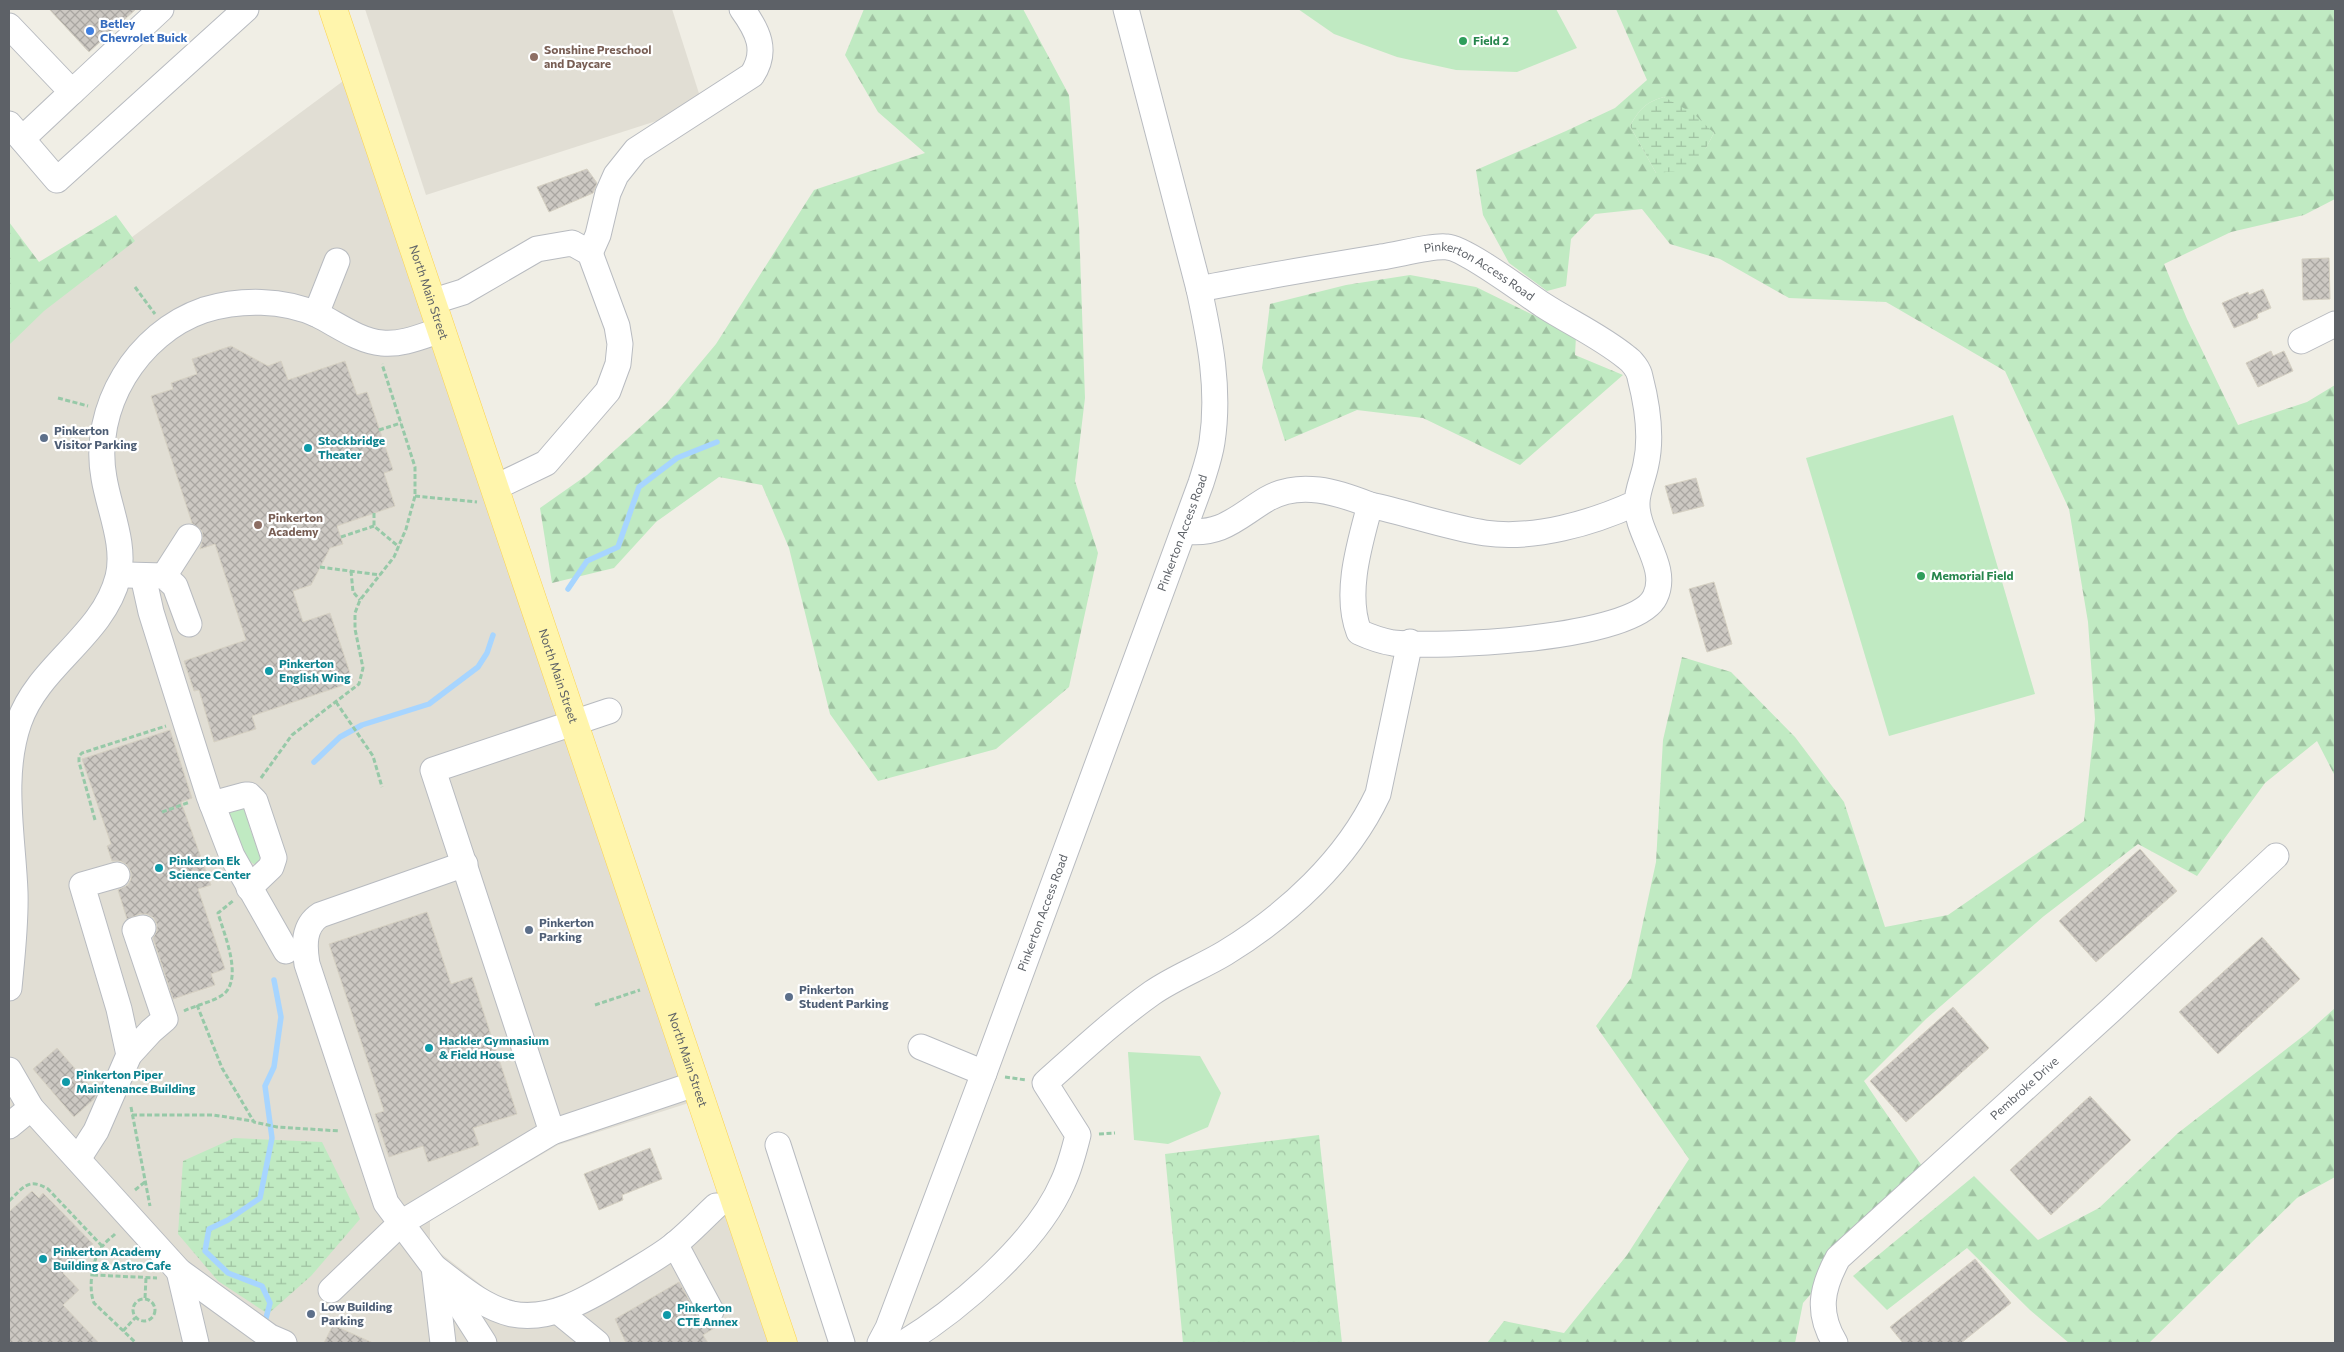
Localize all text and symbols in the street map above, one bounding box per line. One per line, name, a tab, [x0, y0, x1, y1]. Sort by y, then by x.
place label: Betley Chevrolet Buick	[100, 16, 188, 44]
marker: Betley Chevrolet Buick	[84, 25, 96, 37]
place label: Field 2	[1473, 33, 1509, 47]
marker: Field 2	[1457, 35, 1469, 47]
place label: Sonshine Preschool and Daycare	[544, 42, 652, 70]
marker: Sonshine Preschool and Daycare	[528, 51, 540, 63]
street label: Pinkerton Access Road	[1423, 239, 1538, 303]
street label: North Main Street	[407, 243, 452, 341]
place label: Pinkerton Visitor Parking	[54, 423, 137, 451]
marker: Pinkerton Visitor Parking	[38, 432, 50, 444]
place label: Stockbridge Theater	[318, 433, 385, 461]
marker: Stockbridge Theater	[302, 442, 314, 454]
street label: Pinkerton Access Road	[1154, 472, 1209, 593]
place label: Pinkerton Academy	[268, 510, 323, 538]
marker: Pinkerton Academy	[252, 519, 264, 531]
place label: Memorial Field	[1931, 568, 2014, 582]
marker: Memorial Field	[1915, 570, 1927, 582]
street label: North Main Street	[537, 627, 581, 725]
place label: Pinkerton English Wing	[279, 656, 351, 684]
marker: Pinkerton English Wing	[263, 665, 275, 677]
street label: Pinkerton Access Road	[1014, 852, 1070, 973]
place label: Pinkerton Ek Science Center	[169, 853, 251, 881]
marker: Pinkerton Ek Science Center	[153, 862, 165, 874]
place label: Pinkerton Parking	[539, 915, 594, 943]
marker: Pinkerton Parking	[523, 924, 535, 936]
place label: Pinkerton Student Parking	[799, 982, 889, 1010]
marker: Pinkerton Student Parking	[783, 991, 795, 1003]
street label: North Main Street	[666, 1010, 711, 1109]
place label: Hackler Gymnasium & Field House	[439, 1033, 549, 1061]
marker: Hackler Gymnasium & Field House	[423, 1042, 435, 1054]
street label: Pembroke Drive	[1987, 1053, 2061, 1122]
place label: Pinkerton Piper Maintenance Building	[76, 1067, 196, 1095]
marker: Pinkerton Piper Maintenance Building	[60, 1076, 72, 1088]
place label: Pinkerton Academy Building & Astro Cafe	[53, 1244, 171, 1272]
marker: Pinkerton Academy Building & Astro Cafe	[37, 1253, 49, 1265]
place label: Low Building Parking	[321, 1299, 393, 1327]
place label: Pinkerton CTE Annex	[677, 1300, 738, 1328]
marker: Low Building Parking	[305, 1308, 317, 1320]
marker: Pinkerton CTE Annex	[661, 1309, 673, 1321]

